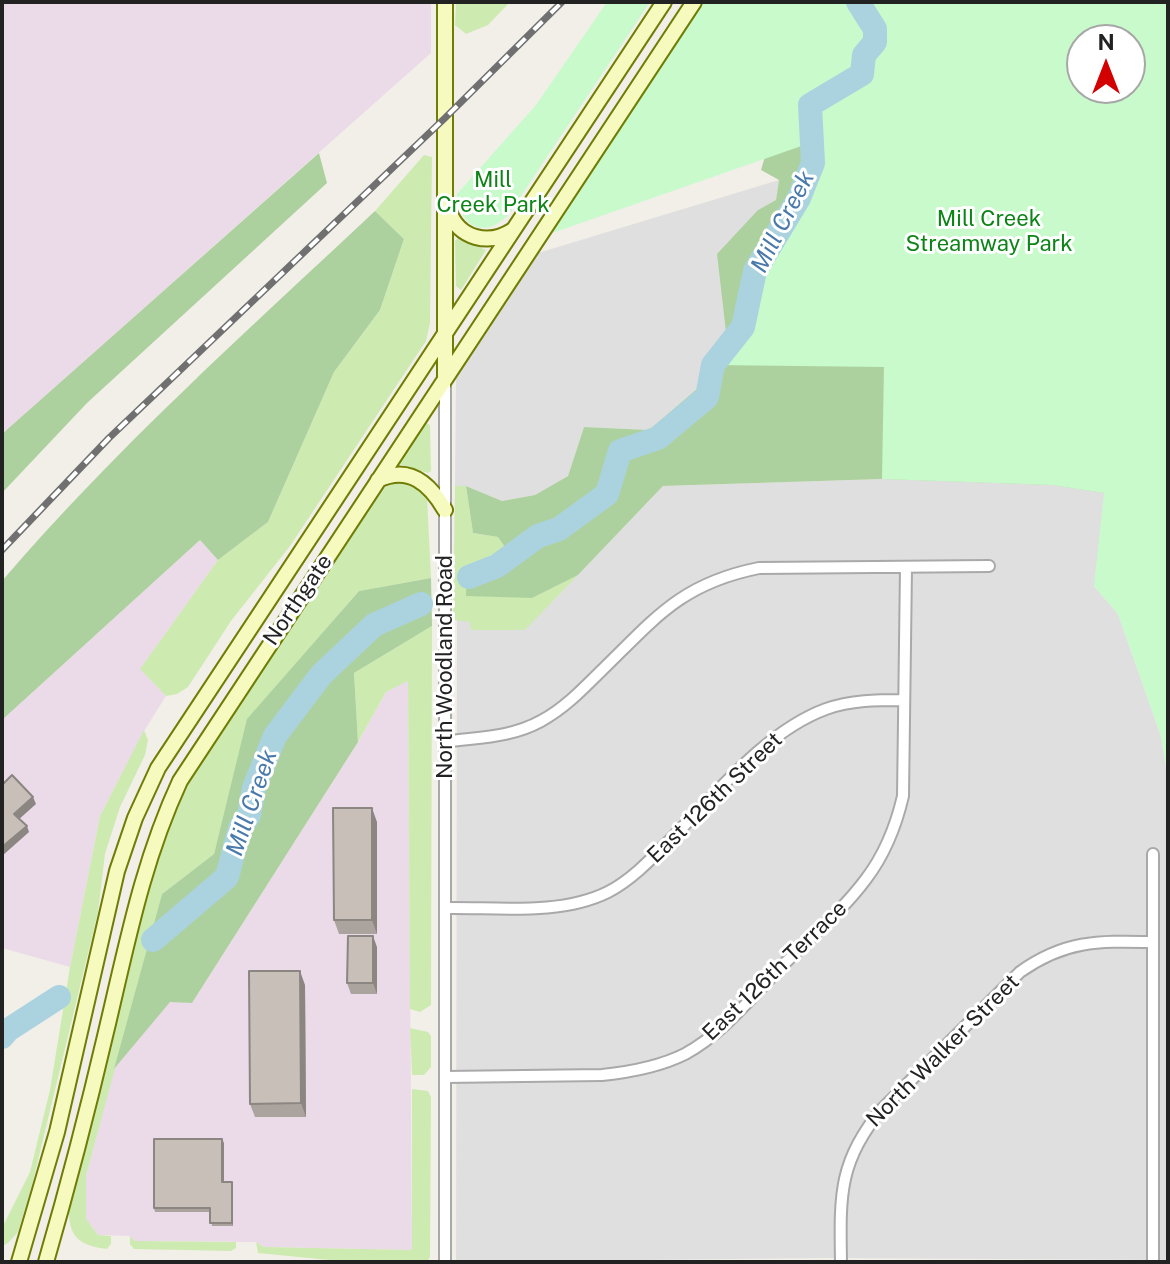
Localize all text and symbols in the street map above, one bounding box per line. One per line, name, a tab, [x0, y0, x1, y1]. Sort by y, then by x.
north arrow	[1066, 24, 1146, 104]
text: N	[1097, 29, 1115, 55]
water label: Mill Creek	[745, 166, 821, 278]
park label: Mill Creek Park	[436, 167, 550, 218]
park label: Mill Creek Streamway Park	[905, 206, 1073, 258]
street label: Northgate	[258, 549, 338, 651]
street label: North Woodland Road	[432, 555, 458, 779]
street label: East 126th Street	[642, 727, 788, 869]
water label: Mill Creek	[220, 746, 284, 860]
street label: East 126th Terrace	[697, 896, 853, 1046]
street label: North Walker Street	[861, 969, 1025, 1133]

